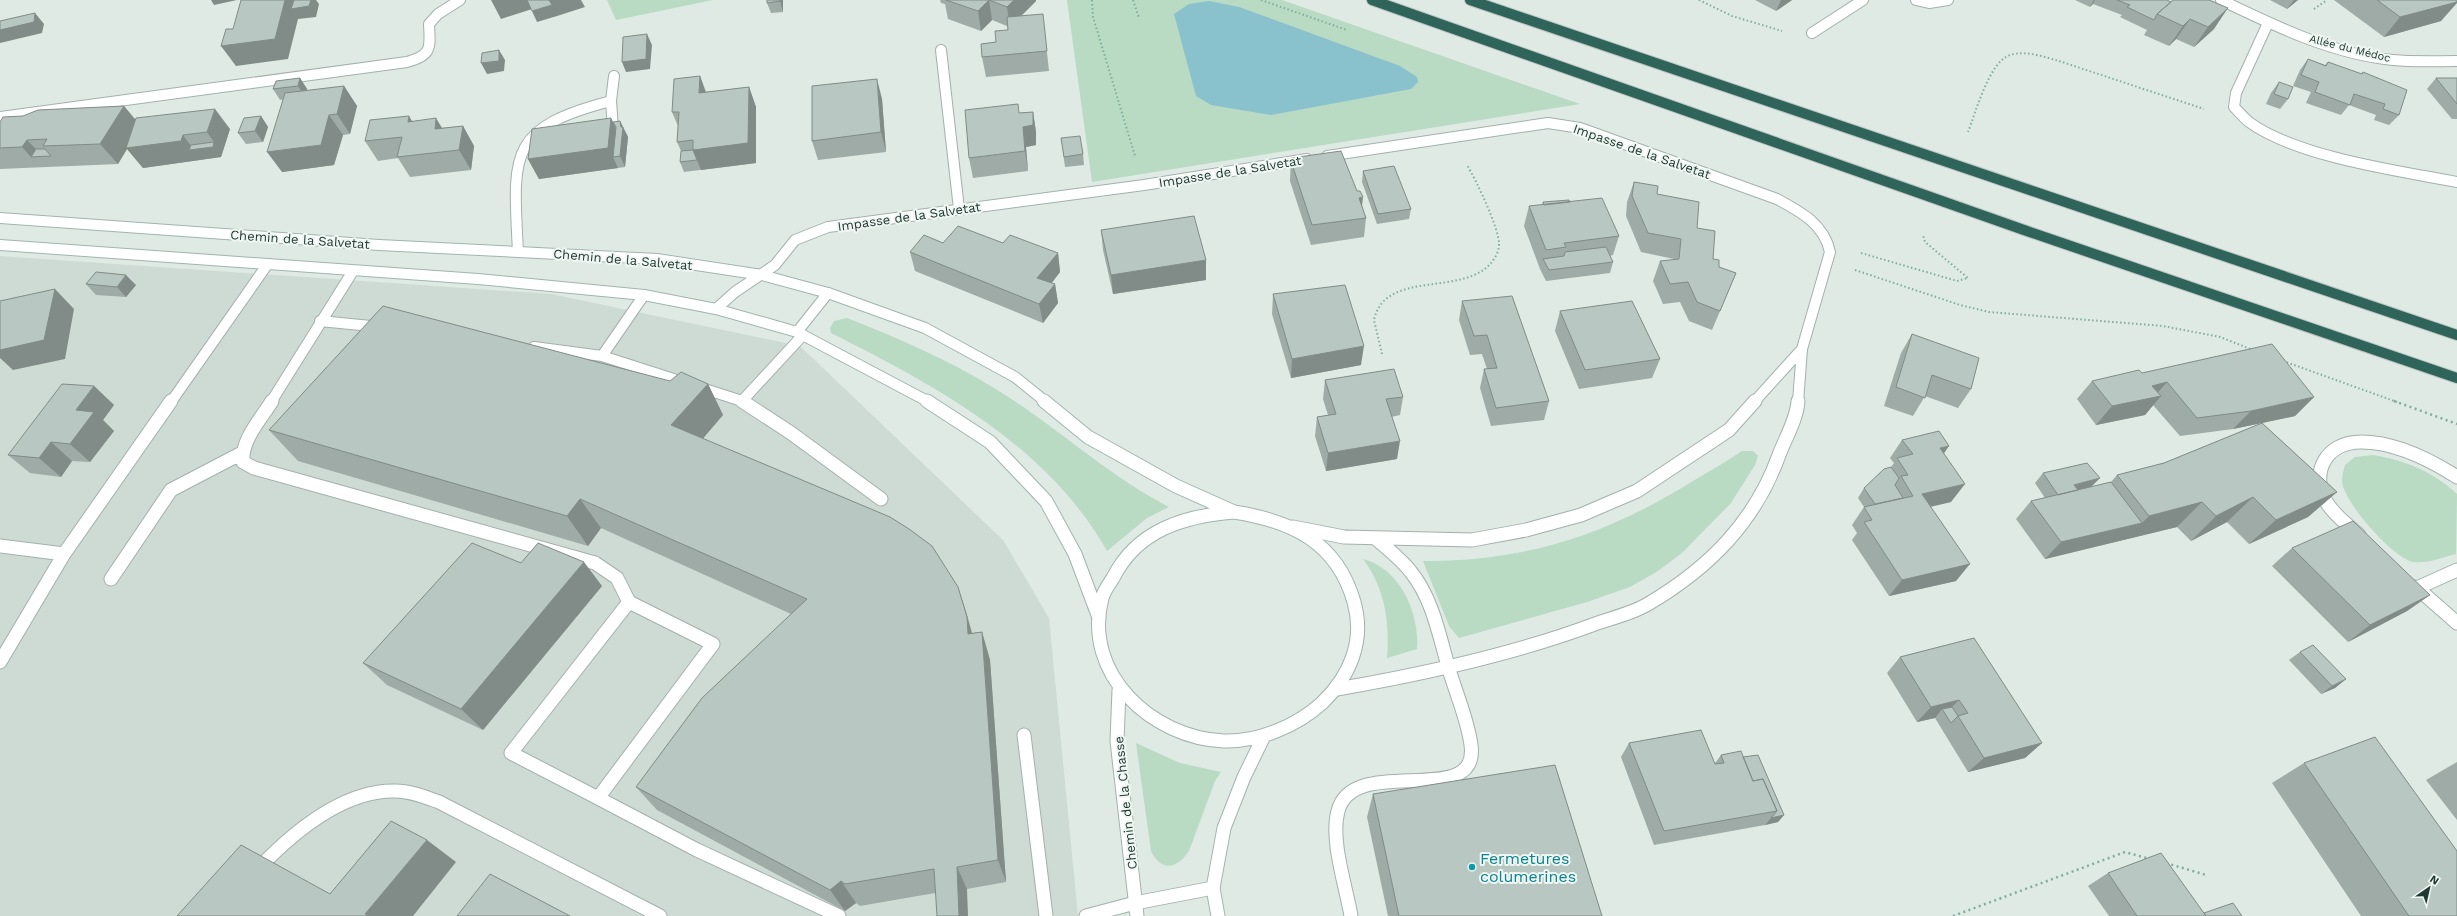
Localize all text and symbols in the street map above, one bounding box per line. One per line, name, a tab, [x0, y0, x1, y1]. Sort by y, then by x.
street label: Allée du Médoc	[2308, 32, 2392, 65]
street label: Impasse de la Salvetat	[1571, 121, 1713, 182]
street label: Impasse de la Salvetat	[1158, 153, 1303, 190]
street label: Impasse de la Salvetat	[837, 199, 982, 234]
street label: Chemin de la Salvetat	[230, 227, 371, 252]
street label: Chemin de la Salvetat	[553, 246, 694, 273]
street label: Chemin de la Chasse	[1111, 736, 1140, 870]
place label: Fermetures columerines	[1480, 849, 1576, 886]
marker: Fermetures columerines	[1467, 862, 1477, 872]
north arrow	[2409, 868, 2449, 908]
text: N	[2427, 872, 2441, 888]

